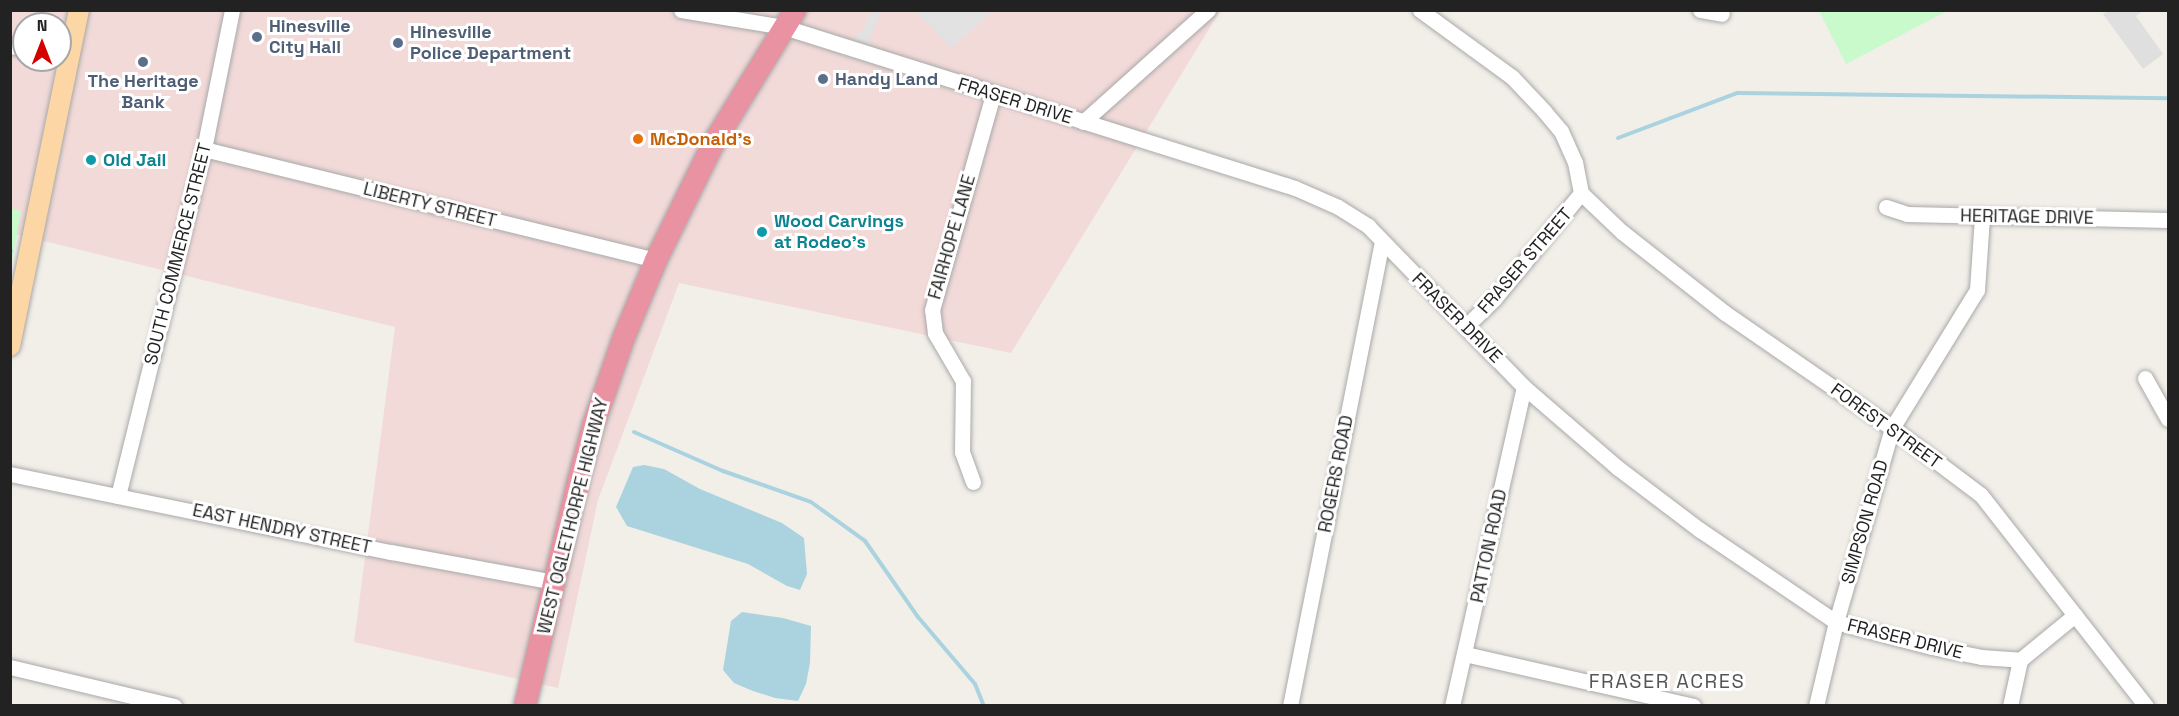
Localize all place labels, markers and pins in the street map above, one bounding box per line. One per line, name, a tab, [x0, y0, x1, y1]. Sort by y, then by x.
place label: Hinesville City Hall	[269, 16, 351, 58]
place label: Hinesville Police Department	[410, 22, 571, 64]
marker: Hinesville City Hall	[250, 30, 264, 44]
marker: Hinesville Police Department	[391, 36, 405, 50]
marker: The Heritage Bank	[136, 55, 150, 69]
place label: Handy Land	[835, 68, 938, 90]
place label: The Heritage Bank	[87, 71, 199, 113]
marker: Handy Land	[816, 72, 830, 86]
place label: McDonald's	[650, 128, 752, 150]
marker: McDonald's	[631, 132, 645, 146]
place label: Old Jail	[103, 149, 166, 171]
marker: Old Jail	[84, 153, 98, 167]
place label: Wood Carvings at Rodeo's	[774, 211, 904, 254]
marker: Wood Carvings at Rodeo's	[755, 225, 769, 239]

